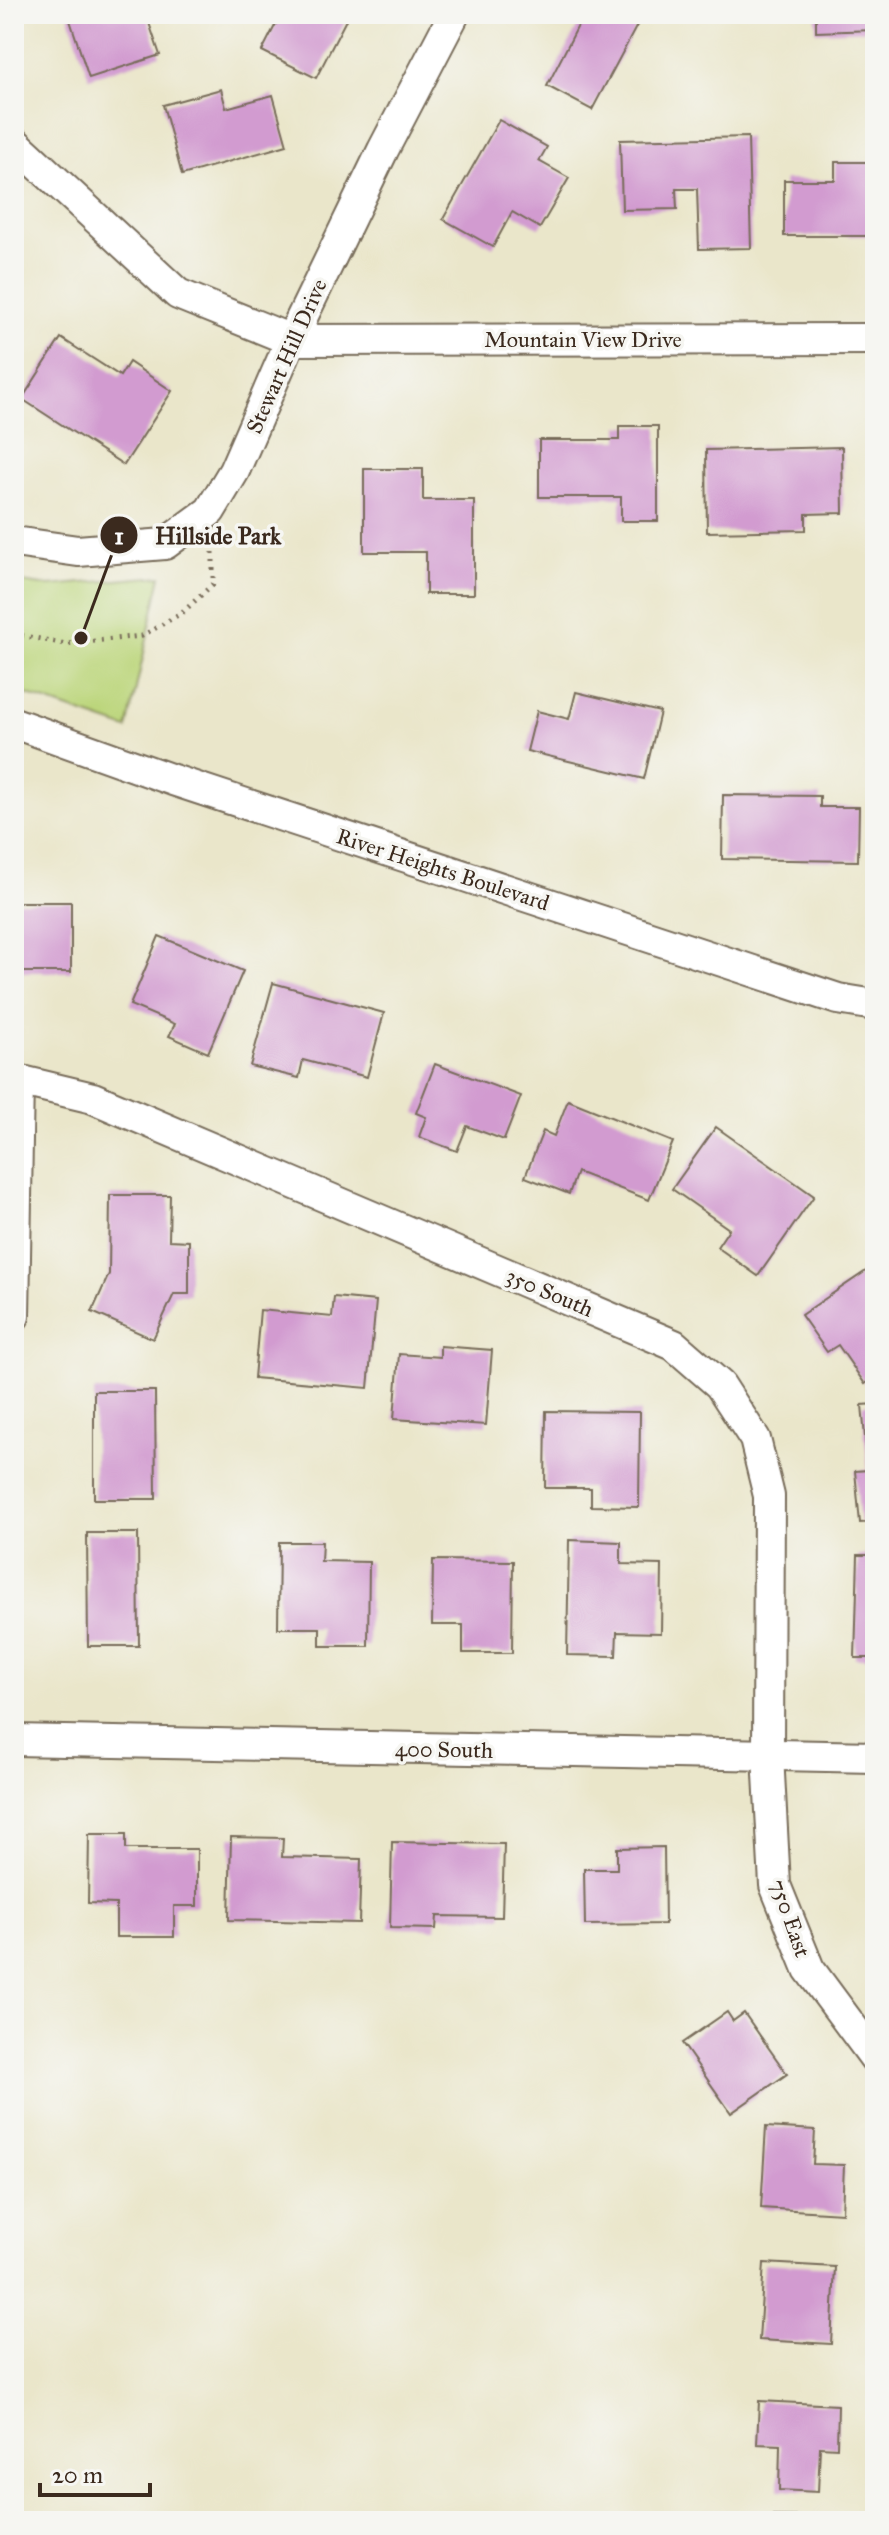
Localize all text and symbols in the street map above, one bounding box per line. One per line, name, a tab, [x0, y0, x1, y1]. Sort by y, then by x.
street label: Stewart Hill Drive	[240, 275, 333, 438]
street label: Mountain View Drive	[484, 326, 682, 353]
callout: Hillside Park	[99, 511, 297, 559]
text: 1	[114, 521, 124, 551]
text: Hillside Park	[155, 521, 282, 551]
street label: River Heights Boulevard	[333, 822, 553, 917]
street label: 350 South	[502, 1262, 598, 1323]
street label: 400 South	[395, 1735, 493, 1764]
street label: 750 East	[765, 1876, 816, 1961]
scale bar	[40, 2447, 150, 2497]
text: 20 m	[52, 2460, 103, 2490]

